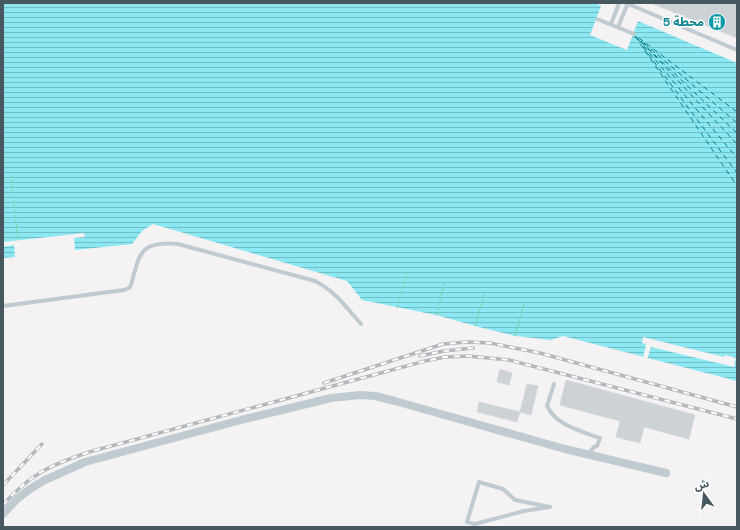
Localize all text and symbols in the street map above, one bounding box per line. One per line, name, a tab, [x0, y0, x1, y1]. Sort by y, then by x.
building icon: محطة 5	[707, 12, 727, 32]
place label: محطة 5	[663, 14, 704, 30]
north arrow	[684, 474, 724, 514]
text: ش	[692, 476, 711, 493]

